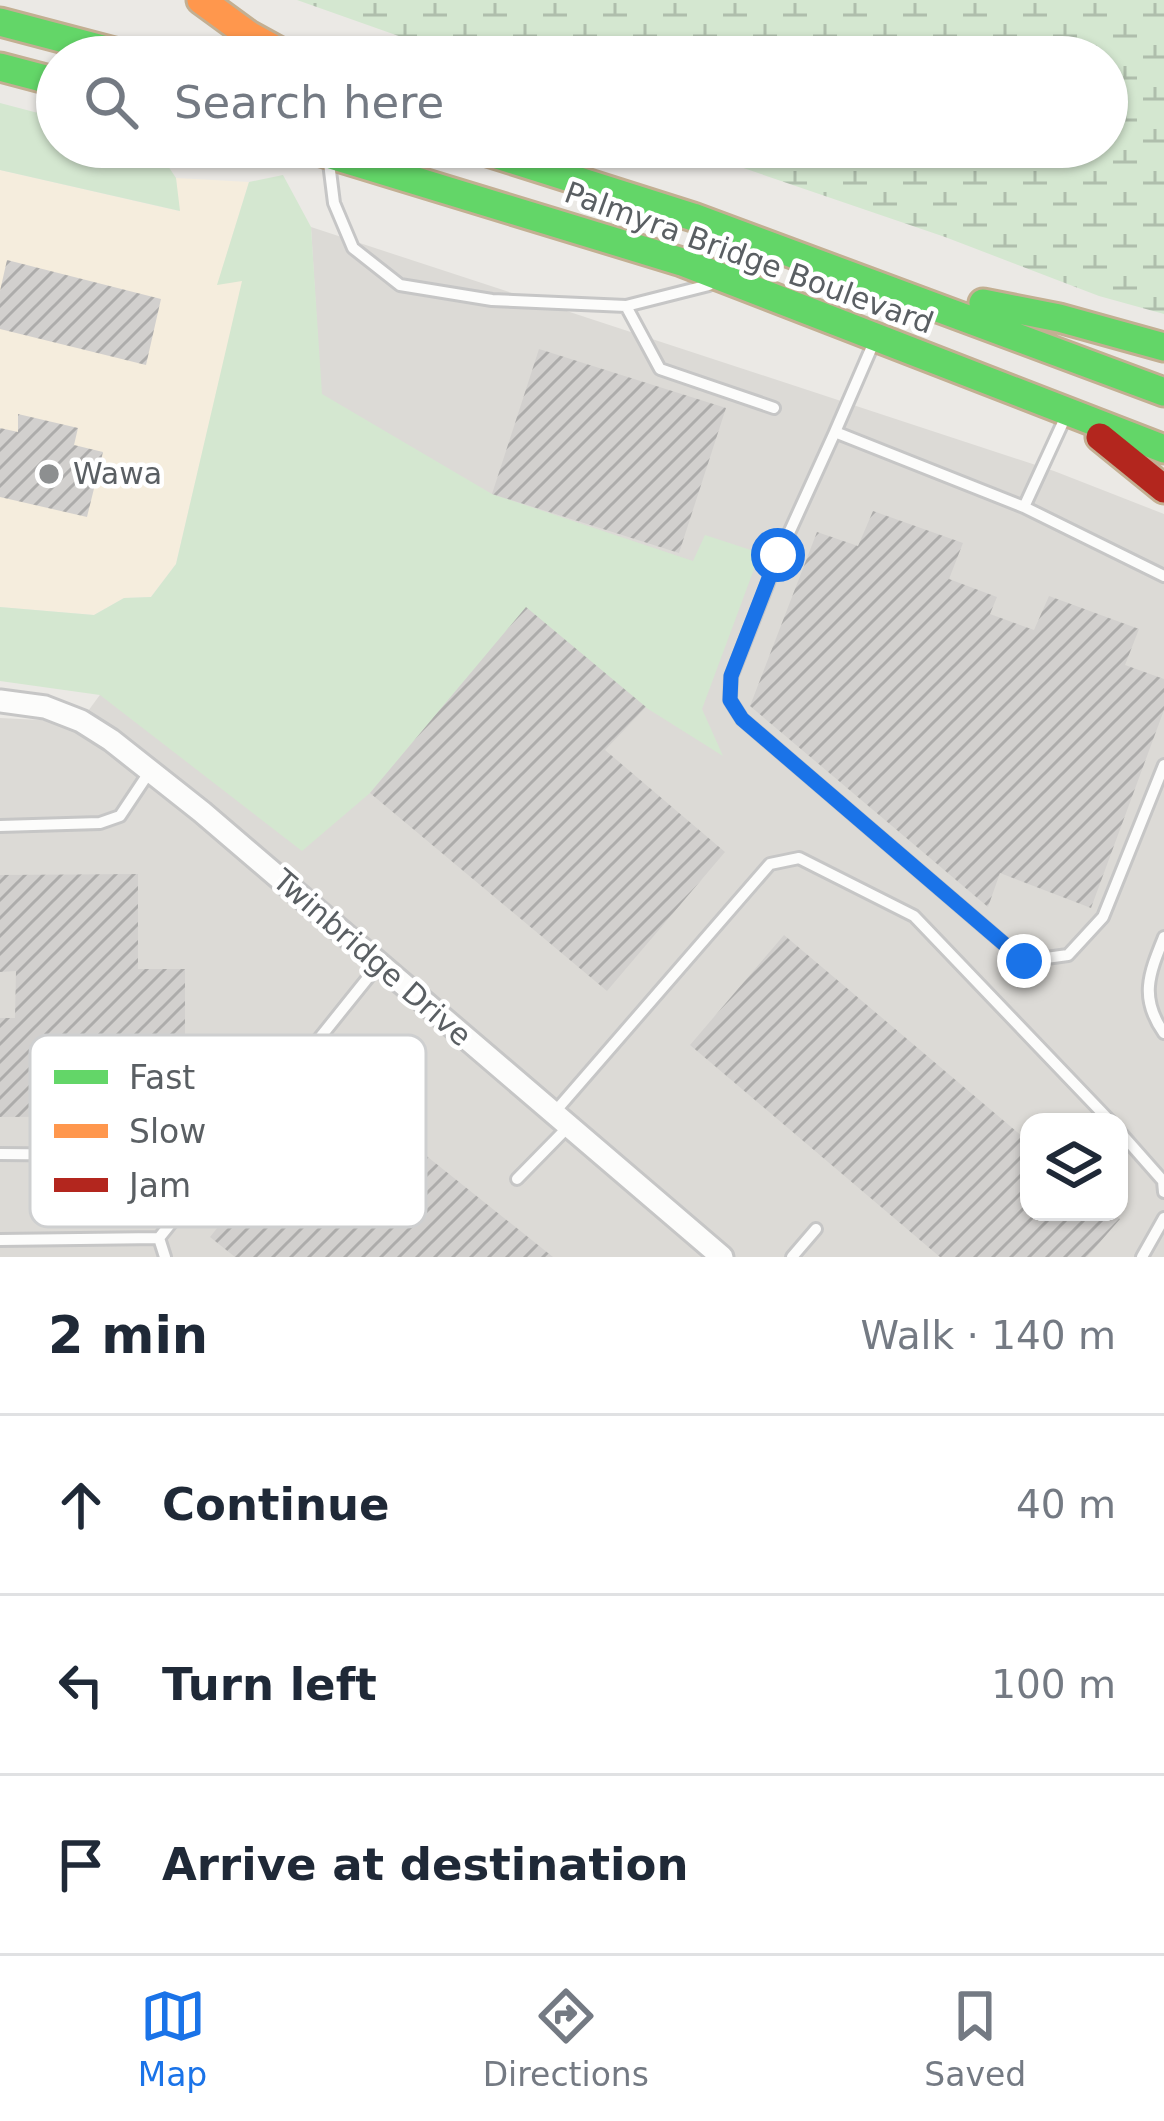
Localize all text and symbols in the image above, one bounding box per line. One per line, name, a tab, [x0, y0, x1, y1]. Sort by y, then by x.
search box	[36, 36, 1128, 168]
icon: search	[78, 69, 144, 135]
text: Search here	[174, 76, 444, 129]
street label: Palmyra Bridge Boulevard	[560, 174, 938, 341]
place label: Wawa	[73, 456, 162, 491]
marker: Wawa	[36, 461, 62, 487]
route start	[751, 528, 805, 582]
street label: Twinbridge Drive	[265, 861, 479, 1053]
route end	[997, 934, 1051, 988]
legend	[30, 1035, 426, 1227]
text: Fast	[129, 1058, 195, 1097]
text: Slow	[129, 1112, 206, 1151]
map controls	[1020, 1113, 1128, 1221]
button: layers	[1020, 1113, 1128, 1221]
text: Jam	[127, 1166, 191, 1205]
text: 2 min	[48, 1306, 208, 1365]
text: Walk · 140 m	[861, 1313, 1116, 1358]
icon: ahead	[48, 1472, 114, 1538]
text: Continue	[162, 1478, 390, 1531]
text: 40 m	[1016, 1482, 1116, 1527]
icon: left	[48, 1652, 114, 1718]
text: Turn left	[162, 1658, 377, 1711]
text: 100 m	[991, 1662, 1116, 1707]
icon: arrive	[48, 1832, 114, 1898]
text: Arrive at destination	[162, 1838, 688, 1891]
tab: Map	[138, 1983, 207, 2094]
tab: Directions	[483, 1983, 649, 2094]
tab: Saved	[924, 1983, 1026, 2094]

